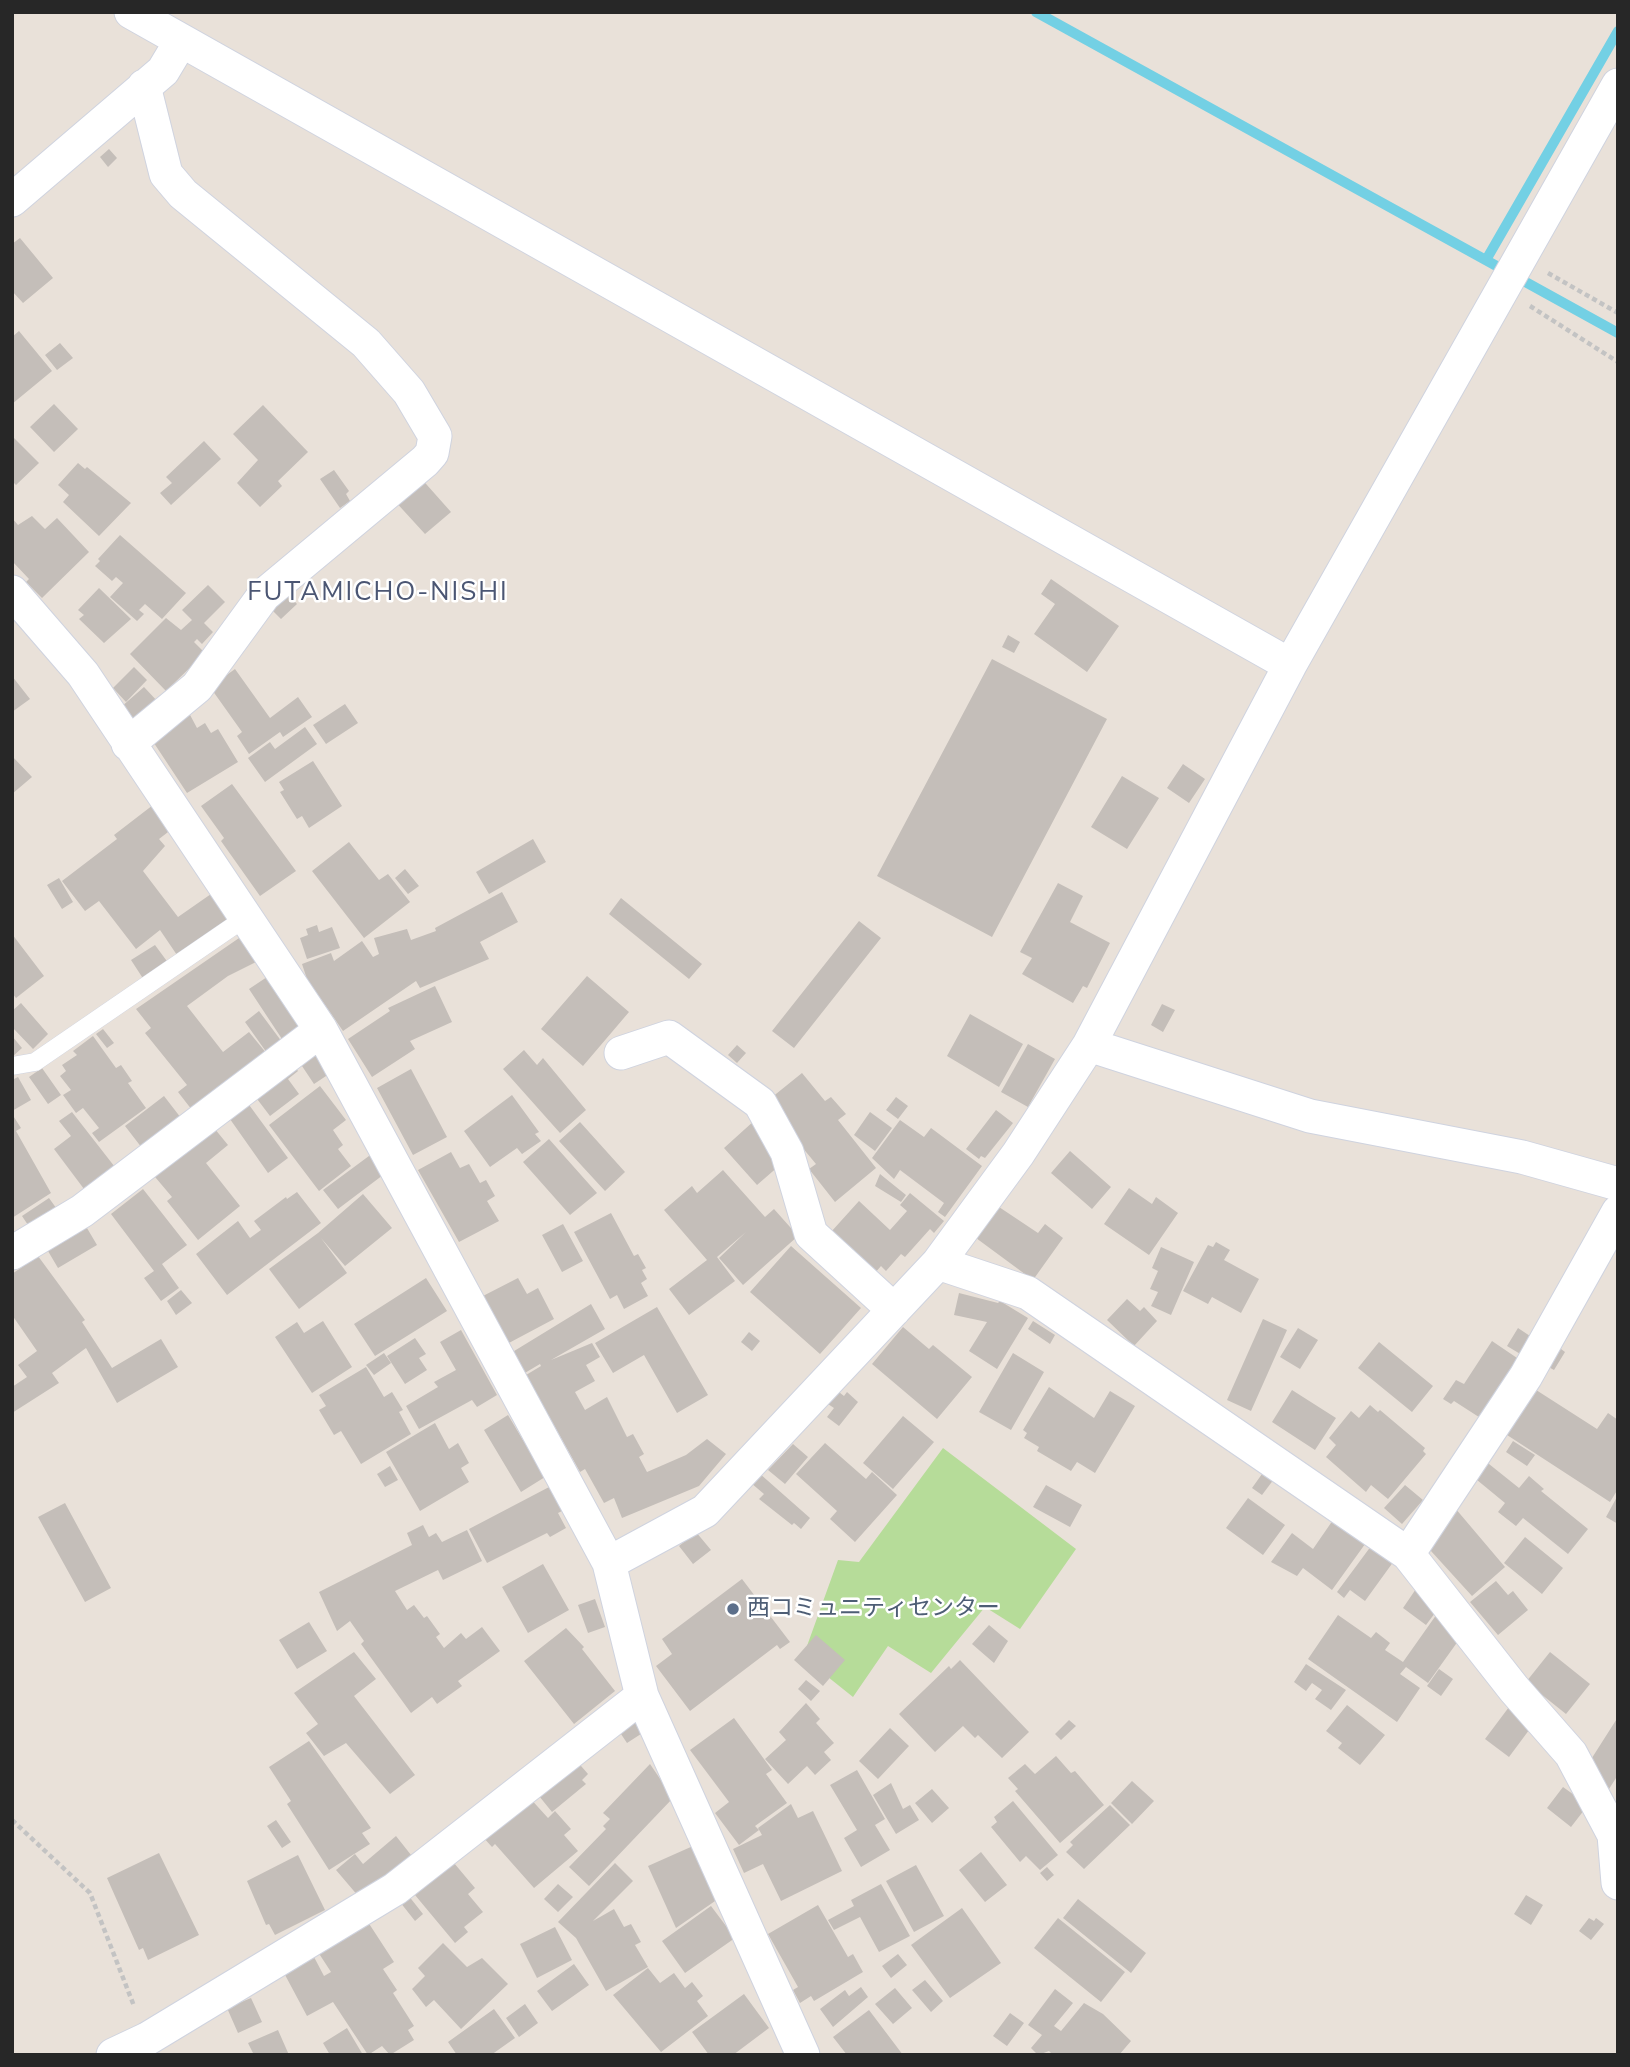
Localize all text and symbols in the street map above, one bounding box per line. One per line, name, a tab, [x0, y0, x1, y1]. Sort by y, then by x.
district label: FUTAMICHO-NISHI	[249, 578, 507, 610]
place label: 西コミュニティセンター	[747, 1595, 1000, 1623]
marker: 西コミュニティセンター	[725, 1601, 741, 1617]

